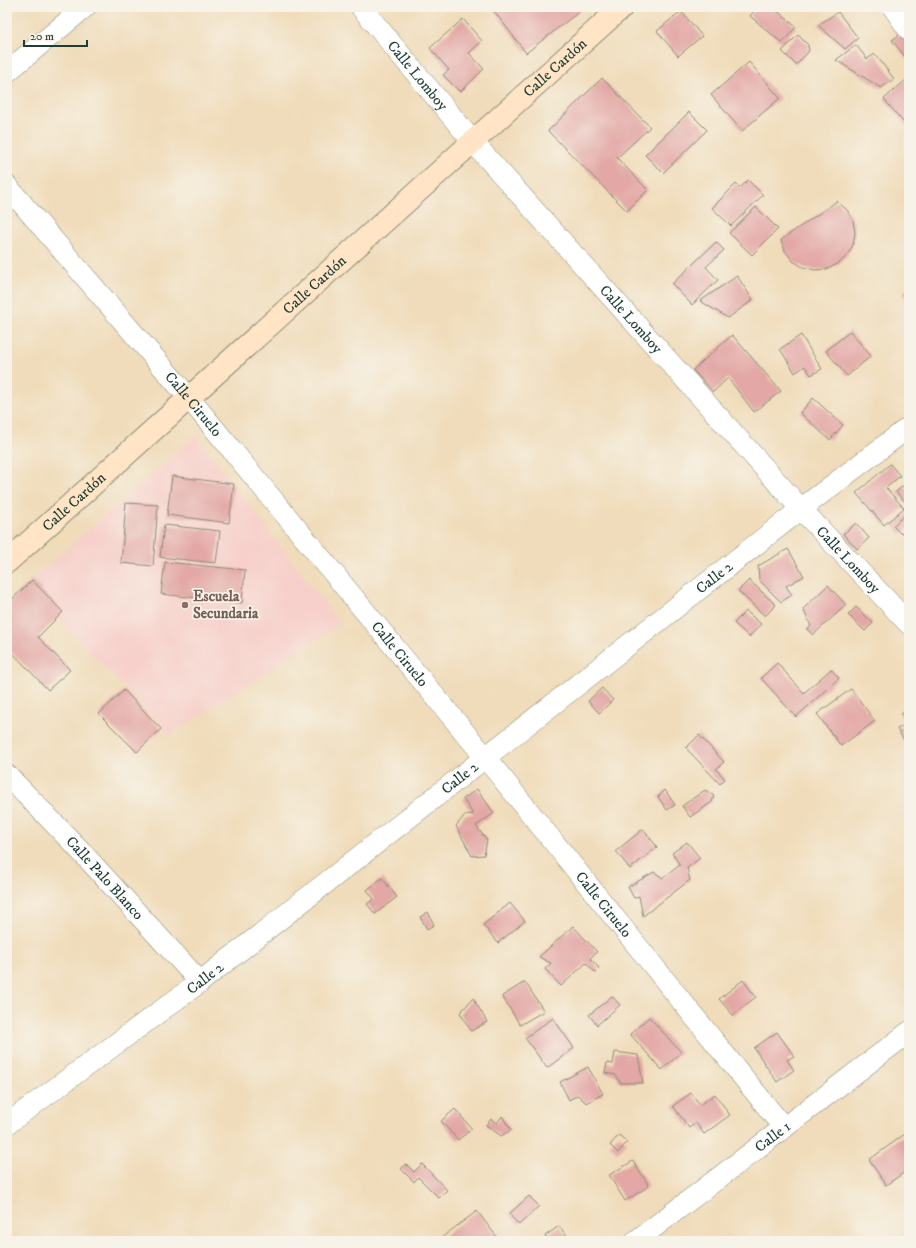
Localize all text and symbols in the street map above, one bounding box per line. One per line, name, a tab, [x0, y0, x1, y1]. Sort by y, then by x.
scale bar	[24, 22, 87, 48]
text: 20 m	[30, 29, 54, 44]
street label: Calle Cardón	[519, 34, 591, 101]
street label: Calle Lomboy	[383, 37, 453, 115]
street label: Calle Cardón	[279, 251, 350, 318]
street label: Calle Lomboy	[596, 281, 667, 358]
street label: Calle Ciruelo	[161, 367, 226, 441]
street label: Calle Cardón	[38, 468, 110, 535]
street label: Calle Lomboy	[812, 522, 885, 598]
street label: Calle 2	[692, 556, 737, 598]
place label: Escuela Secundaria	[193, 587, 259, 623]
marker: Escuela Secundaria	[180, 600, 190, 610]
street label: Calle Ciruelo	[367, 617, 433, 691]
street label: Calle 2	[437, 757, 483, 798]
street label: Calle Palo Blanco	[62, 832, 148, 924]
street label: Calle Ciruelo	[571, 868, 636, 941]
street label: Calle 2	[183, 957, 228, 998]
street label: Calle 1	[751, 1117, 794, 1156]

